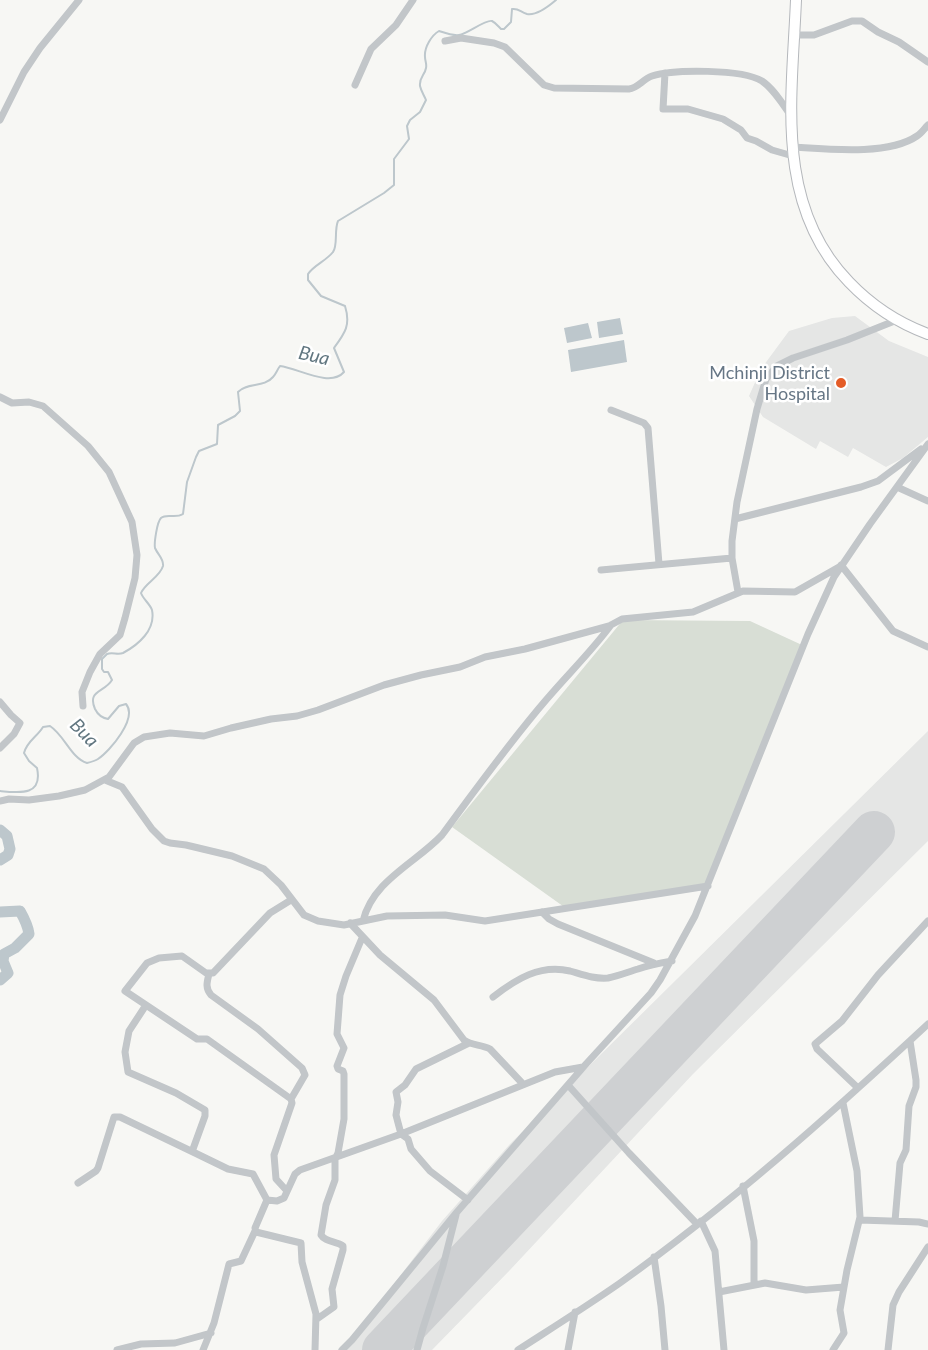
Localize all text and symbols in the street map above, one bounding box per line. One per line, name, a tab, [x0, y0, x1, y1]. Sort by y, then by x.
water label: Bua	[296, 341, 332, 371]
place label: Mchinji District Hospital	[709, 362, 830, 404]
marker: Mchinji District Hospital	[834, 376, 848, 390]
water label: Bua	[65, 714, 103, 752]

